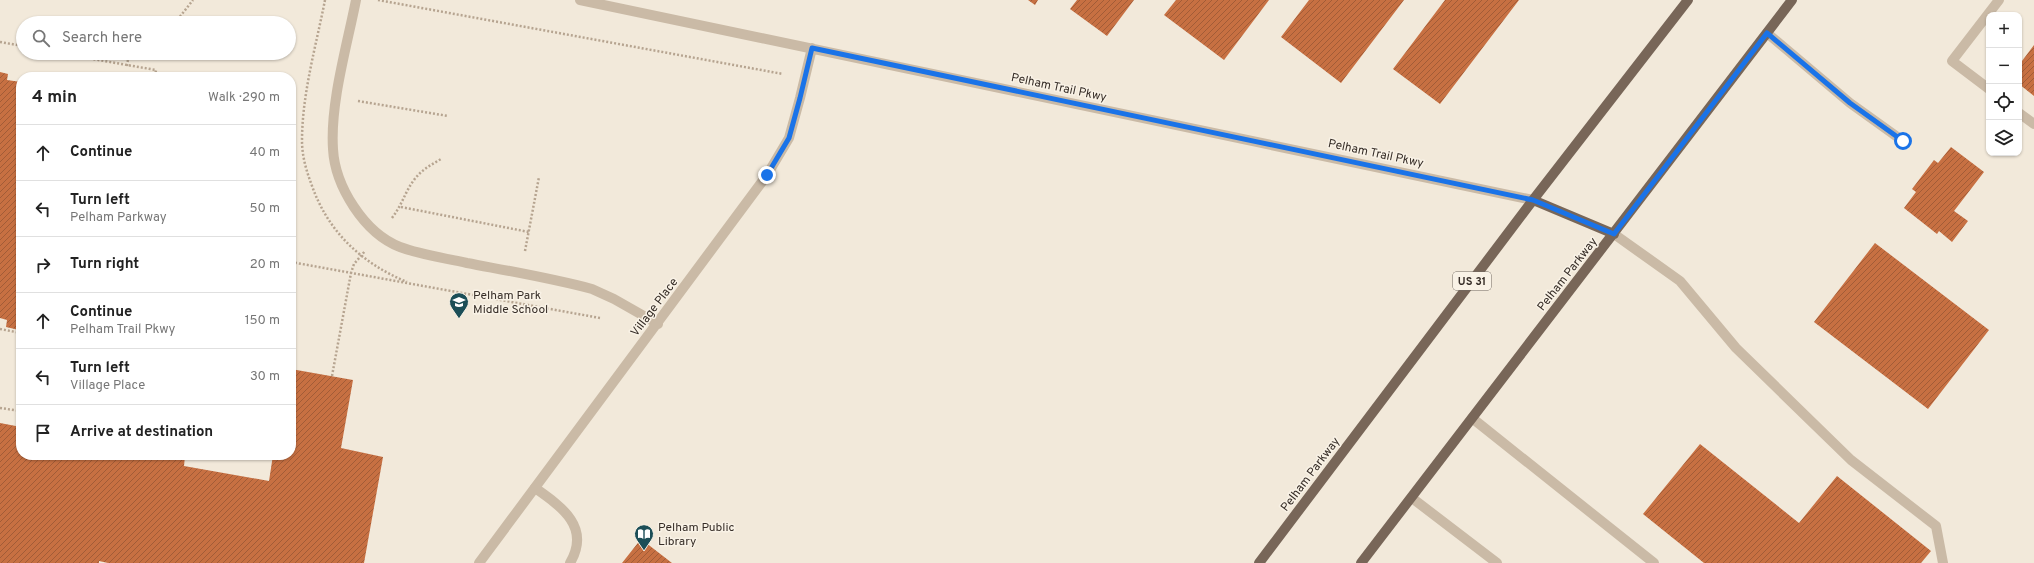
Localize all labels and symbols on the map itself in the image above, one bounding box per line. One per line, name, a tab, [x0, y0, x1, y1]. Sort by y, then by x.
street label: Pelham Trail Pkwy	[1010, 70, 1108, 106]
route start	[1894, 132, 1912, 150]
street label: Pelham Trail Pkwy	[1327, 136, 1425, 172]
route end	[758, 166, 776, 184]
street label: Pelham Parkway	[1534, 235, 1602, 315]
road number: US 31	[1453, 272, 1491, 290]
street label: Village Place	[628, 275, 682, 340]
place label: Pelham Park Middle School	[473, 288, 548, 318]
school or university icon: Pelham Park Middle School	[448, 291, 470, 319]
street label: Pelham Parkway	[1278, 434, 1344, 515]
place label: Pelham Public Library	[658, 520, 735, 550]
library icon: Pelham Public Library	[633, 523, 655, 551]

